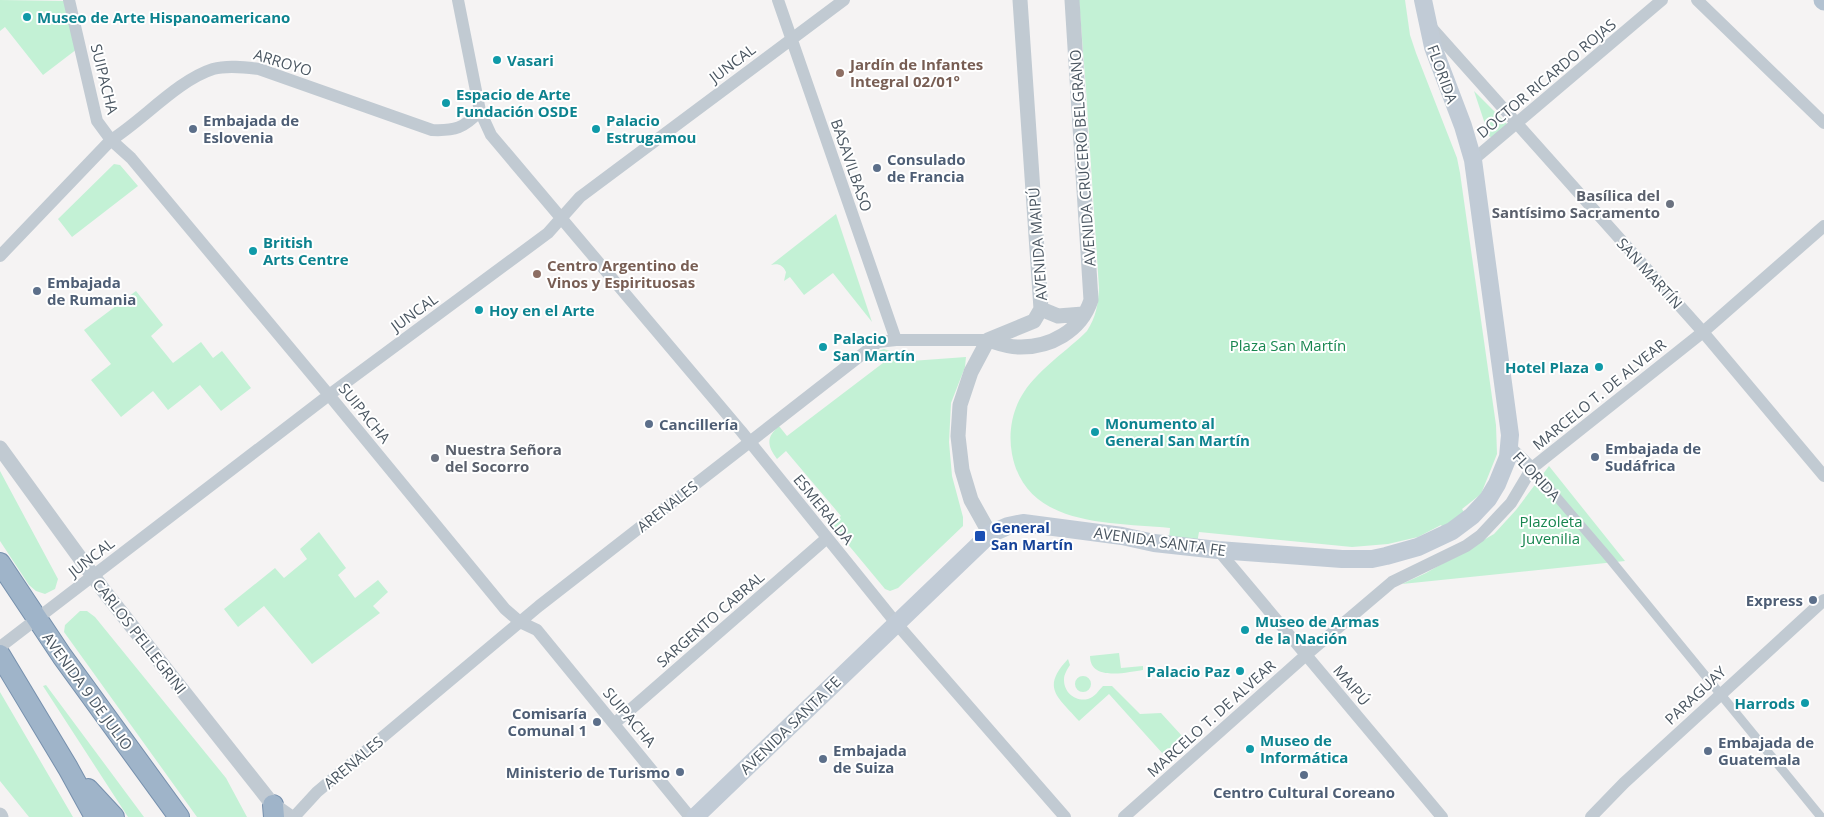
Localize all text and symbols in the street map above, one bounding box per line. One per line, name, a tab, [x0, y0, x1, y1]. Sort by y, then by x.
place label: Museo de Arte Hispanoamericano	[37, 7, 290, 27]
marker: Museo de Arte Hispanoamericano	[21, 11, 33, 23]
street label: DOCTOR RICARDO ROJAS	[1472, 14, 1620, 142]
street label: JUNCAL	[703, 39, 759, 88]
street label: SUIPACHA	[87, 42, 124, 117]
street label: FLORIDA	[1423, 42, 1463, 107]
street label: ARROYO	[252, 44, 314, 80]
street label: AVENIDA CRUCERO BELGRANO	[1064, 49, 1100, 267]
place label: Vasari	[507, 50, 554, 70]
marker: Vasari	[491, 54, 503, 66]
place label: Jardín de Infantes Integral 02/01°	[848, 54, 983, 91]
marker: Jardín de Infantes Integral 02/01°	[834, 67, 846, 79]
place label: Espacio de Arte Fundación OSDE	[456, 84, 578, 121]
marker: Espacio de Arte Fundación OSDE	[440, 97, 452, 109]
place label: Embajada de Eslovenia	[203, 110, 299, 147]
place label: Palacio Estrugamou	[606, 110, 696, 147]
street label: BASAVILBASO	[827, 116, 877, 214]
marker: Embajada de Eslovenia	[187, 123, 199, 135]
marker: Palacio Estrugamou	[590, 123, 602, 135]
place label: Consulado de Francia	[887, 149, 965, 186]
marker: Consulado de Francia	[871, 162, 883, 174]
place label: Basílica del Santísimo Sacramento	[1492, 185, 1660, 222]
street label: AVENIDA MAIPÚ	[1023, 187, 1051, 301]
marker: Basílica del Santísimo Sacramento	[1664, 198, 1676, 210]
place label: British Arts Centre	[263, 232, 349, 269]
street label: SAN MARTÍN	[1613, 233, 1687, 313]
marker: British Arts Centre	[247, 245, 259, 257]
place label: Centro Argentino de Vinos y Espirituosas	[547, 255, 699, 292]
marker: Centro Argentino de Vinos y Espirituosas	[531, 268, 543, 280]
place label: Embajada de Rumania	[47, 272, 136, 309]
marker: Embajada de Rumania	[31, 285, 43, 297]
street label: JUNCAL	[385, 288, 441, 337]
place label: Hoy en el Arte	[489, 300, 595, 320]
marker: Hoy en el Arte	[473, 304, 485, 316]
place label: Palacio San Martín	[833, 328, 915, 365]
street label: MARCELO T. DE ALVEAR	[1528, 334, 1670, 454]
park label: Plaza San Martín	[1230, 335, 1346, 355]
marker: Palacio San Martín	[817, 341, 829, 353]
place label: Hotel Plaza	[1505, 357, 1589, 377]
marker: Hotel Plaza	[1593, 361, 1605, 373]
street label: SUIPACHA	[335, 379, 396, 448]
place label: Monumento al General San Martín	[1105, 413, 1250, 450]
place label: Cancillería	[659, 414, 738, 434]
marker: Cancillería	[643, 418, 655, 430]
marker: Monumento al General San Martín	[1089, 426, 1101, 438]
place label: Embajada de Sudáfrica	[1605, 438, 1701, 475]
place label: Nuestra Señora del Socorro	[445, 439, 562, 476]
street label: FLORIDA	[1509, 447, 1565, 506]
marker: Embajada de Sudáfrica	[1589, 451, 1601, 463]
marker: Nuestra Señora del Socorro	[429, 452, 441, 464]
street label: ESMERALDA	[789, 470, 859, 549]
street label: ARENALES	[632, 476, 702, 536]
park label: Plazoleta Juvenilia	[1519, 511, 1583, 548]
place label: General San Martín	[991, 517, 1073, 554]
street label: AVENIDA SANTA FE	[1093, 522, 1227, 560]
marker: General San Martín	[973, 529, 987, 543]
street label: JUNCAL	[62, 533, 118, 582]
street label: SARGENTO CABRAL	[652, 567, 768, 671]
street label: CARLOS PELLEGRINI	[89, 574, 191, 698]
place label: Express	[1746, 590, 1803, 610]
marker: Express	[1807, 594, 1819, 606]
place label: Museo de Armas de la Nación	[1255, 611, 1379, 648]
marker: Museo de Armas de la Nación	[1239, 624, 1251, 636]
street label: AVENIDA 9 DE JULIO	[39, 628, 137, 754]
street label: MARCELO T. DE ALVEAR	[1143, 655, 1280, 781]
place label: Palacio Paz	[1147, 661, 1230, 681]
street label: MAIPÚ	[1329, 661, 1375, 709]
street label: PARAGUAY	[1660, 661, 1730, 729]
marker: Palacio Paz	[1234, 665, 1246, 677]
street label: AVENIDA SANTA FE	[735, 672, 845, 778]
street label: SUIPACHA	[599, 683, 661, 751]
place label: Harrods	[1735, 693, 1795, 713]
marker: Harrods	[1799, 697, 1811, 709]
place label: Comisaría Comunal 1	[508, 703, 587, 740]
marker: Comisaría Comunal 1	[591, 716, 603, 728]
place label: Museo de Informática	[1260, 730, 1348, 767]
street label: ARENALES	[319, 731, 387, 793]
place label: Embajada de Guatemala	[1718, 732, 1814, 769]
place label: Embajada de Suiza	[833, 740, 907, 777]
marker: Museo de Informática	[1244, 743, 1256, 755]
marker: Embajada de Guatemala	[1702, 745, 1714, 757]
marker: Embajada de Suiza	[817, 753, 829, 765]
place label: Ministerio de Turismo	[506, 762, 670, 782]
marker: Ministerio de Turismo	[674, 766, 686, 778]
marker: Centro Cultural Coreano	[1298, 769, 1310, 781]
place label: Centro Cultural Coreano	[1213, 782, 1395, 802]

